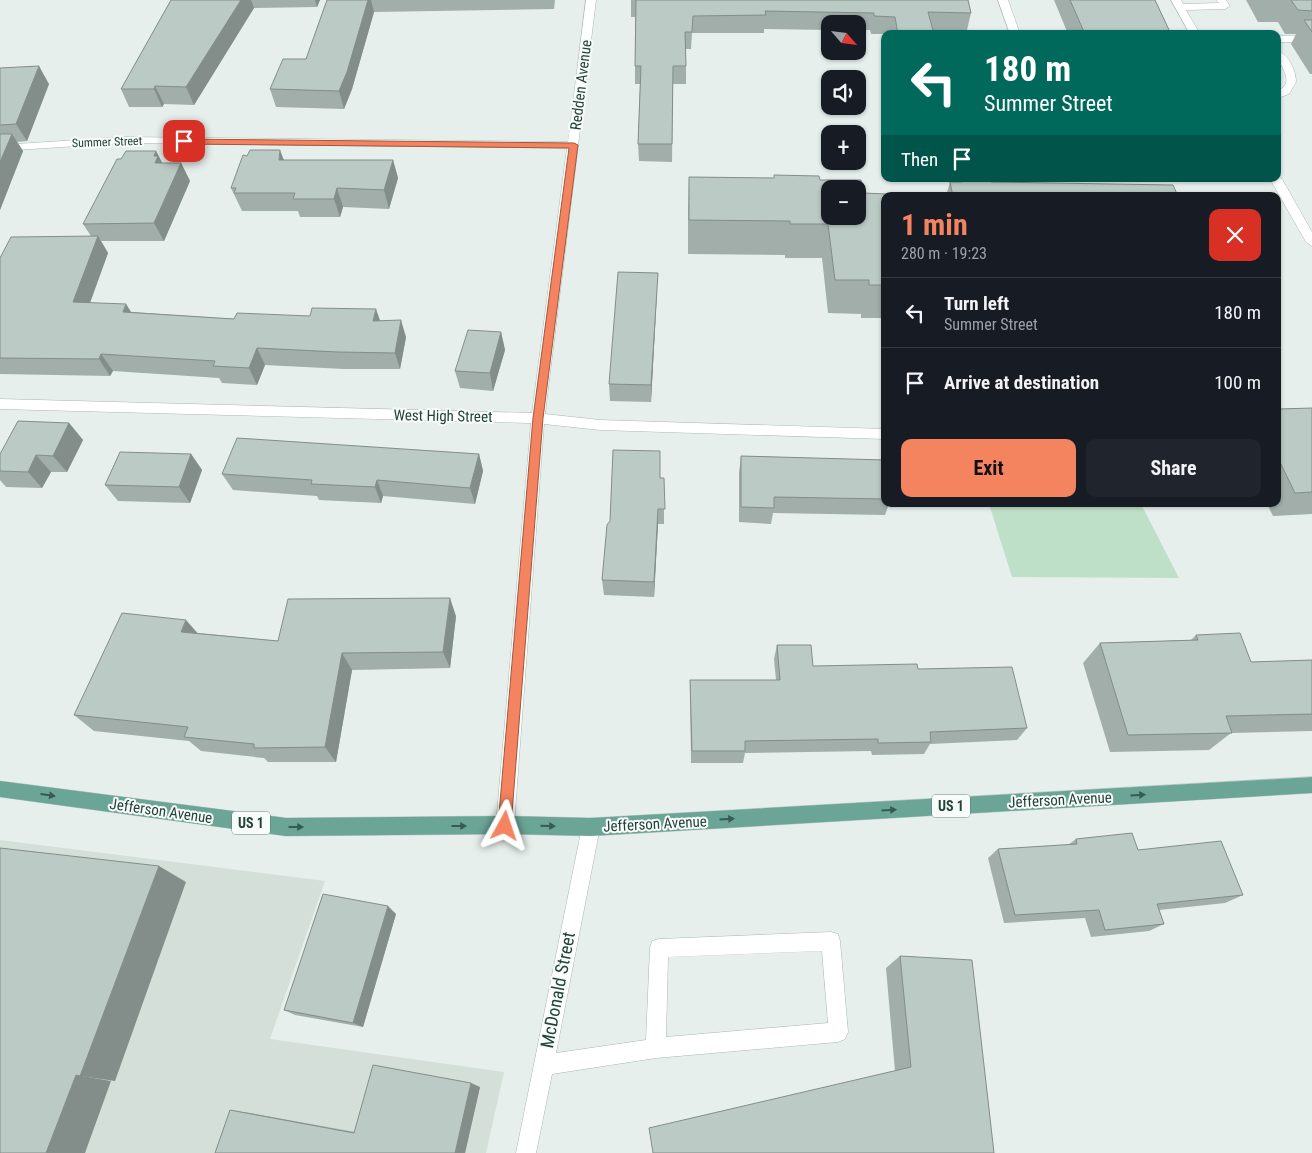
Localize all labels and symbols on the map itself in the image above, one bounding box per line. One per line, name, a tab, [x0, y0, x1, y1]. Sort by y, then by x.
north arrow	[821, 15, 866, 60]
street label: Redden Avenue	[567, 39, 595, 131]
pin	[163, 120, 205, 162]
street label: Summer Street	[72, 134, 143, 150]
street label: West High Street	[393, 406, 493, 426]
street label: Jefferson Avenue	[1008, 788, 1112, 812]
one-way arrow	[1131, 790, 1147, 798]
one-way arrow	[41, 792, 57, 800]
road number: US 1	[932, 794, 970, 818]
street label: Jefferson Avenue	[109, 795, 213, 827]
position arrow	[478, 799, 530, 851]
one-way arrow	[881, 805, 897, 813]
road number: US 1	[232, 811, 270, 834]
street label: Jefferson Avenue	[603, 812, 707, 836]
one-way arrow	[719, 815, 735, 823]
one-way arrow	[451, 822, 467, 830]
one-way arrow	[288, 823, 304, 831]
one-way arrow	[540, 823, 556, 831]
street label: McDonald Street	[536, 930, 579, 1050]

